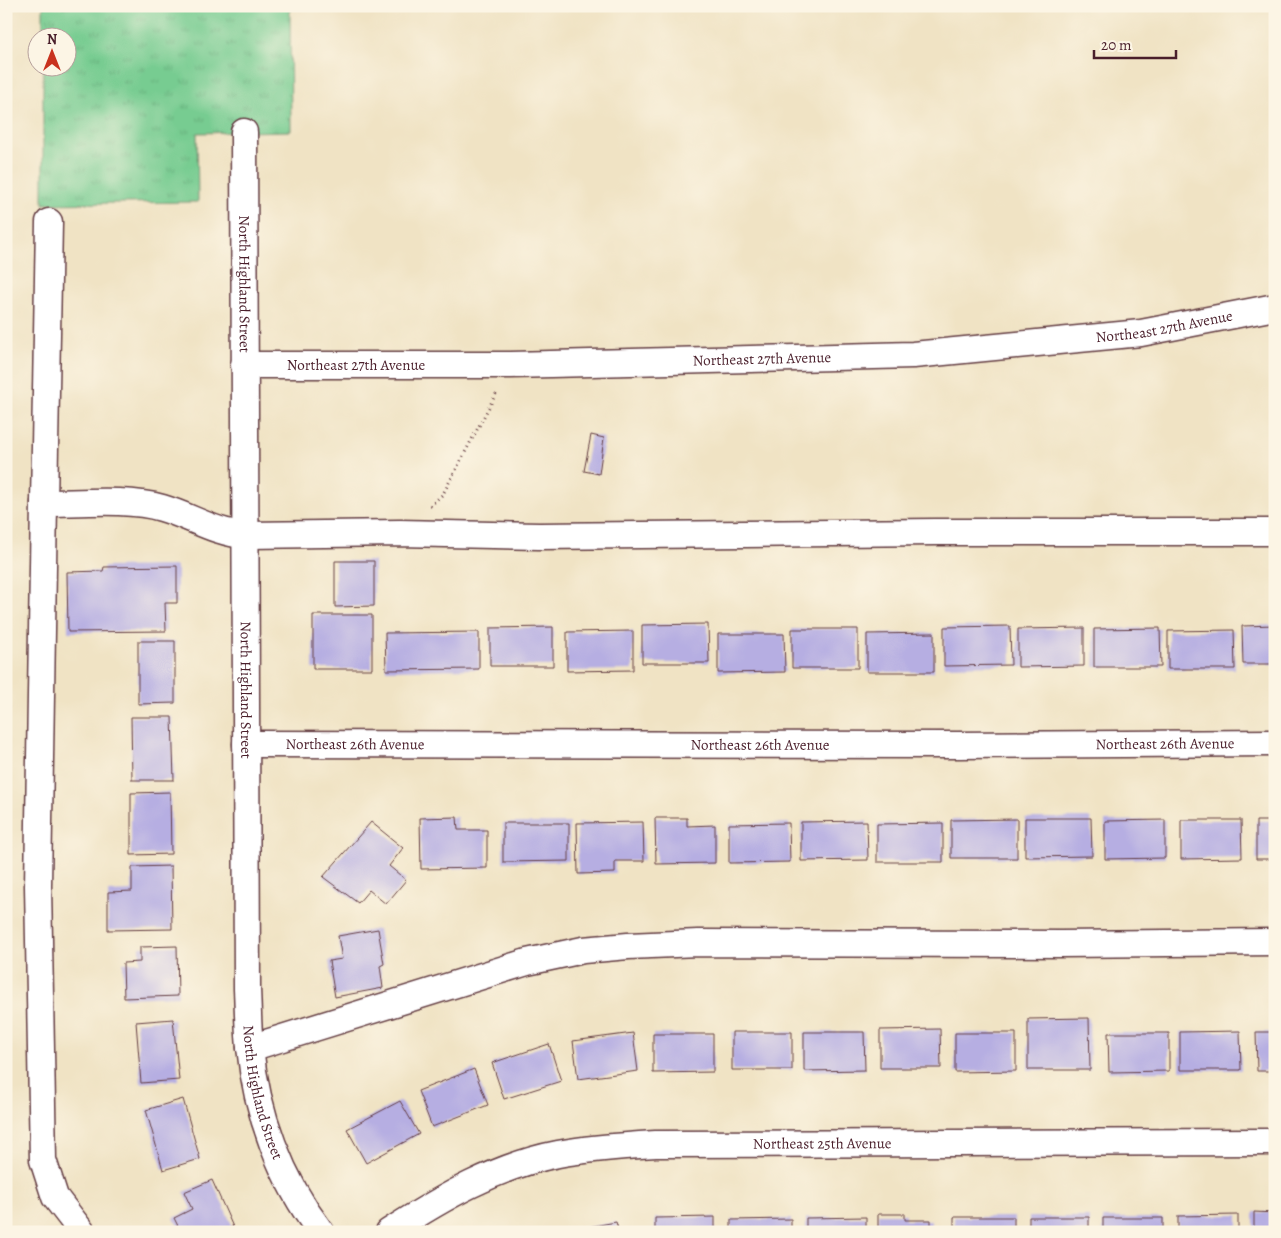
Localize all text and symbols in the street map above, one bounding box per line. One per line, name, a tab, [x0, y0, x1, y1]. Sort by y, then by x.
north arrow	[28, 28, 78, 78]
scale bar	[1094, 28, 1176, 60]
text: N	[47, 30, 57, 49]
text: 20 m	[1101, 35, 1132, 55]
street label: North Highland Street	[234, 215, 255, 353]
street label: Northeast 27th Avenue	[1095, 305, 1235, 347]
street label: Northeast 27th Avenue	[692, 347, 832, 370]
street label: Northeast 27th Avenue	[287, 355, 426, 375]
street label: North Highland Street	[236, 621, 256, 759]
street label: Northeast 26th Avenue	[1095, 733, 1235, 754]
street label: Northeast 26th Avenue	[285, 734, 425, 754]
street label: Northeast 26th Avenue	[690, 735, 830, 755]
street label: North Highland Street	[238, 1025, 288, 1163]
street label: Northeast 25th Avenue	[753, 1133, 892, 1154]

